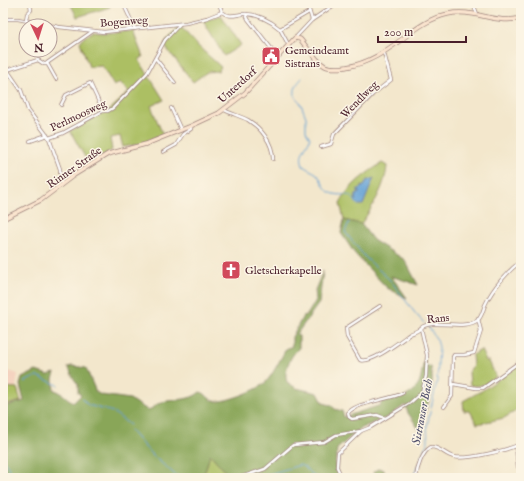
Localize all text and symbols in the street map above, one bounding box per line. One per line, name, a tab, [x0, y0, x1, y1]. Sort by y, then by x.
street label: Bogenweg	[100, 13, 150, 31]
north arrow	[18, 18, 58, 58]
scale bar	[378, 18, 466, 44]
text: 200 m	[384, 25, 413, 40]
text: N	[33, 40, 45, 54]
place label: Gemeindeamt Sistrans	[285, 44, 349, 71]
public building icon: Gemeindeamt Sistrans	[260, 45, 282, 67]
street label: Unterdorf	[215, 63, 261, 107]
street label: Wendlweg	[338, 77, 382, 122]
street label: Perlmoosweg	[48, 96, 110, 135]
street label: Rinner Straße	[45, 144, 105, 192]
church icon: Gletscherkapelle	[220, 259, 242, 281]
place label: Gletscherkapelle	[245, 264, 322, 278]
street label: Rans	[426, 311, 450, 327]
water label: Sistranser Bach	[409, 378, 436, 447]

